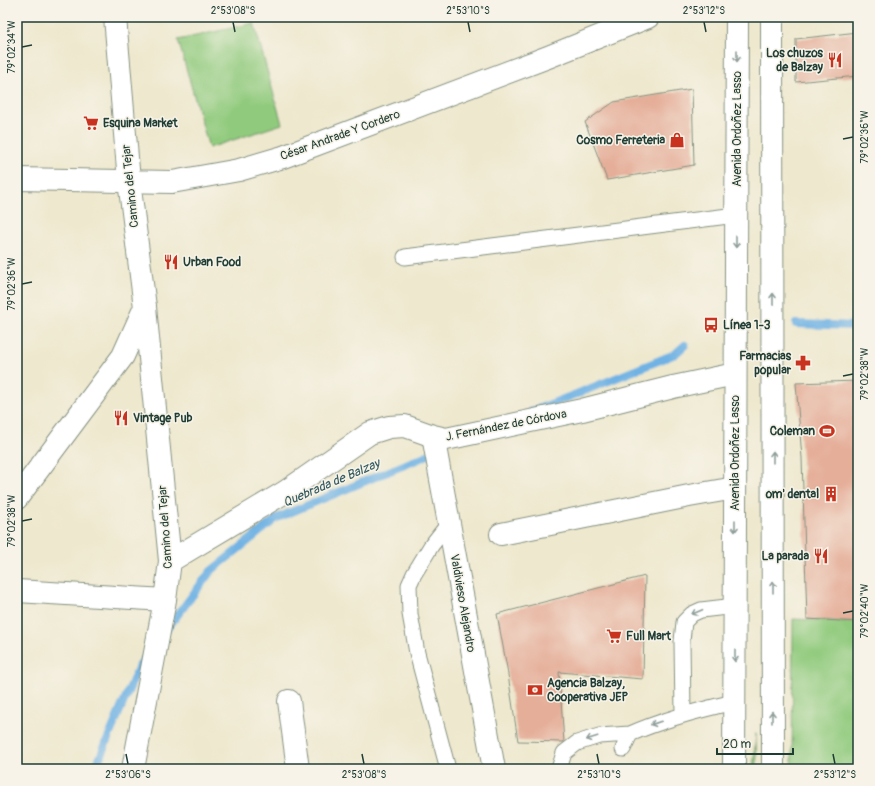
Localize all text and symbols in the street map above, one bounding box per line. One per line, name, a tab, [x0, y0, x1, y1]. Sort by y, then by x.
text: 2°53'08"S	[211, 5, 256, 17]
text: 2°53'10"S	[446, 5, 490, 17]
text: 2°53'12"S	[683, 5, 725, 17]
text: 79°02'34"W	[6, 20, 18, 74]
place label: Los chuzos de Balzay	[766, 46, 824, 75]
one-way arrow	[733, 49, 741, 62]
restaurant icon: Los chuzos de Balzay	[826, 51, 844, 69]
street label: Avenida Ordoñez Lasso	[730, 70, 745, 187]
street label: César Andrade Y Cordero	[278, 107, 403, 164]
text: 79°02'36"W	[859, 110, 871, 164]
supermarket icon: Esquina Market	[82, 114, 100, 132]
place label: Esquina Market	[103, 116, 179, 131]
shop icon: Cosmo Ferreteria	[668, 131, 686, 149]
place label: Cosmo Ferreteria	[576, 133, 665, 148]
street label: Camino del Tejar	[119, 143, 142, 228]
one-way arrow	[732, 235, 740, 248]
restaurant icon: Urban Food	[162, 253, 180, 271]
place label: Urban Food	[183, 255, 241, 270]
text: 79°02'36"W	[6, 257, 18, 311]
one-way arrow	[769, 293, 777, 306]
bus stop icon: Línea 1-3	[702, 316, 720, 334]
place label: Línea 1-3	[723, 318, 771, 333]
text: 79°02'38"W	[859, 347, 871, 400]
place label: Farmacias popular	[739, 349, 792, 378]
pharmacy icon: Farmacias popular	[794, 354, 812, 372]
street label: Avenida Ordoñez Lasso	[728, 394, 743, 511]
street label: J. Fernández de Córdova	[444, 406, 568, 445]
restaurant icon: Vintage Pub	[112, 409, 130, 427]
place label: Vintage Pub	[133, 411, 193, 426]
sports icon: Coleman	[818, 422, 836, 440]
place label: Coleman	[770, 424, 815, 439]
one-way arrow	[769, 451, 777, 464]
water label: Quebrada de Balzay	[280, 455, 384, 511]
street label: Camino del Tejar	[155, 484, 176, 569]
building icon: om' dental	[822, 485, 840, 503]
place label: om' dental	[765, 487, 819, 502]
text: 79°02'38"W	[6, 494, 18, 547]
one-way arrow	[731, 519, 739, 532]
restaurant icon: La parada	[812, 547, 830, 565]
place label: La parada	[761, 549, 809, 564]
street label: Valdivieso Alejandro	[446, 553, 479, 654]
one-way arrow	[769, 581, 777, 594]
text: 79°02'40"W	[859, 583, 871, 638]
one-way arrow	[691, 609, 703, 617]
supermarket icon: Full Mart	[605, 627, 623, 645]
place label: Full Mart	[626, 629, 672, 644]
one-way arrow	[731, 649, 739, 662]
place label: Agencia Balzay, Cooperativa JEP	[547, 676, 628, 705]
bank icon: Agencia Balzay, Cooperativa JEP	[526, 681, 544, 699]
one-way arrow	[768, 711, 776, 724]
one-way arrow	[651, 719, 663, 727]
scale bar	[717, 730, 793, 756]
one-way arrow	[585, 735, 598, 742]
text: 20 m	[723, 737, 752, 752]
text: 2°53'06"S	[105, 769, 151, 781]
text: 2°53'08"S	[342, 769, 387, 781]
text: 2°53'10"S	[577, 769, 621, 781]
text: 2°53'12"S	[814, 769, 856, 781]

